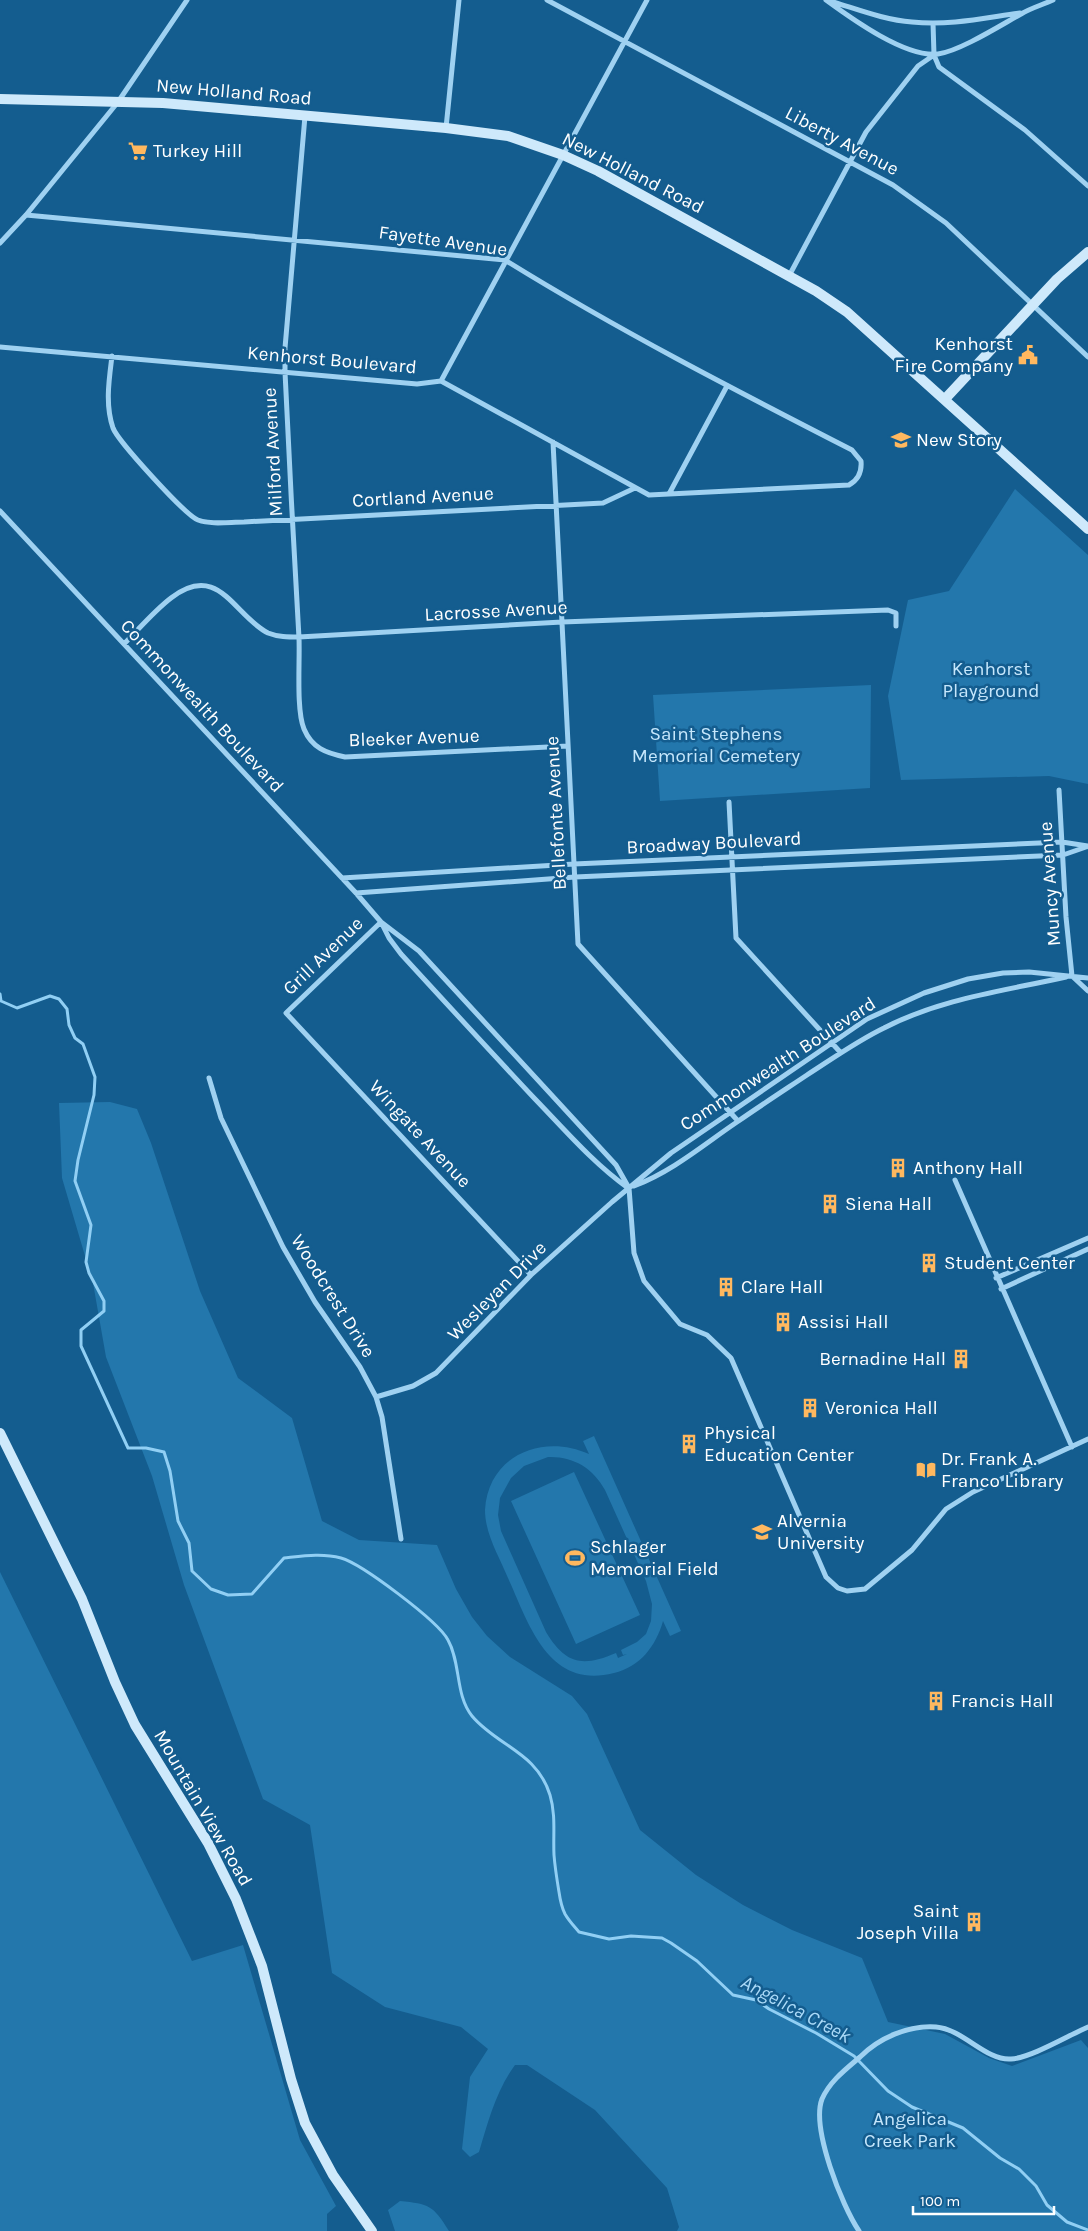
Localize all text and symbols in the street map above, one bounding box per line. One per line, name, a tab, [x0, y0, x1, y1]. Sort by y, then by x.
street label: New Holland Road	[155, 74, 313, 110]
street label: Liberty Avenue	[781, 102, 903, 180]
street label: New Holland Road	[558, 128, 708, 218]
supermarket icon: Turkey Hill	[127, 140, 149, 162]
place label: Turkey Hill	[153, 140, 242, 162]
street label: Fayette Avenue	[377, 221, 509, 261]
place label: Kenhorst Fire Company	[895, 333, 1013, 377]
street label: Kenhorst Boulevard	[246, 342, 418, 378]
public building icon: Kenhorst Fire Company	[1017, 344, 1039, 366]
street label: Milford Avenue	[259, 387, 287, 517]
school or university icon: New Story	[890, 429, 912, 451]
place label: New Story	[916, 429, 1002, 451]
street label: Cortland Avenue	[352, 482, 494, 512]
street label: Lacrosse Avenue	[424, 596, 568, 626]
street label: Commonwealth Boulevard	[116, 615, 288, 797]
park label: Kenhorst Playground	[942, 658, 1040, 702]
park label: Saint Stephens Memorial Cemetery	[632, 723, 800, 767]
street label: Bleeker Avenue	[348, 725, 480, 751]
street label: Bellefonte Avenue	[541, 735, 571, 891]
street label: Muncy Avenue	[1035, 821, 1065, 947]
street label: Broadway Boulevard	[626, 827, 802, 859]
street label: Grill Avenue	[279, 913, 367, 999]
street label: Commonwealth Boulevard	[676, 992, 880, 1136]
street label: Wingate Avenue	[364, 1076, 476, 1192]
building icon: Anthony Hall	[887, 1157, 909, 1179]
place label: Anthony Hall	[913, 1157, 1023, 1179]
building icon: Siena Hall	[819, 1193, 841, 1215]
place label: Siena Hall	[845, 1193, 932, 1215]
street label: Woodcrest Drive	[286, 1230, 380, 1362]
street label: Wesleyan Drive	[443, 1237, 551, 1345]
building icon: Student Center	[918, 1252, 940, 1274]
place label: Student Center	[944, 1252, 1075, 1274]
building icon: Clare Hall	[715, 1276, 737, 1298]
place label: Clare Hall	[741, 1276, 823, 1298]
building icon: Assisi Hall	[772, 1311, 794, 1333]
place label: Assisi Hall	[798, 1311, 889, 1333]
place label: Bernadine Hall	[819, 1348, 946, 1370]
building icon: Bernadine Hall	[950, 1348, 972, 1370]
building icon: Veronica Hall	[799, 1397, 821, 1419]
place label: Veronica Hall	[825, 1397, 938, 1419]
place label: Physical Education Center	[704, 1422, 854, 1466]
building icon: Physical Education Center	[678, 1433, 700, 1455]
place label: Dr. Frank A. Franco Library	[941, 1448, 1063, 1492]
library icon: Dr. Frank A. Franco Library	[915, 1459, 937, 1481]
place label: Alvernia University	[777, 1510, 864, 1554]
school or university icon: Alvernia University	[751, 1521, 773, 1543]
place label: Schlager Memorial Field	[590, 1536, 719, 1580]
sports icon: Schlager Memorial Field	[564, 1547, 586, 1569]
building icon: Francis Hall	[925, 1690, 947, 1712]
place label: Francis Hall	[951, 1690, 1054, 1712]
street label: Mountain View Road	[149, 1726, 257, 1890]
place label: Saint Joseph Villa	[857, 1900, 959, 1944]
building icon: Saint Joseph Villa	[963, 1911, 985, 1933]
water label: Angelica Creek	[737, 1970, 856, 2048]
park label: Angelica Creek Park	[864, 2108, 956, 2152]
scale bar	[913, 2184, 1054, 2216]
text: 100 m	[920, 2192, 960, 2210]

